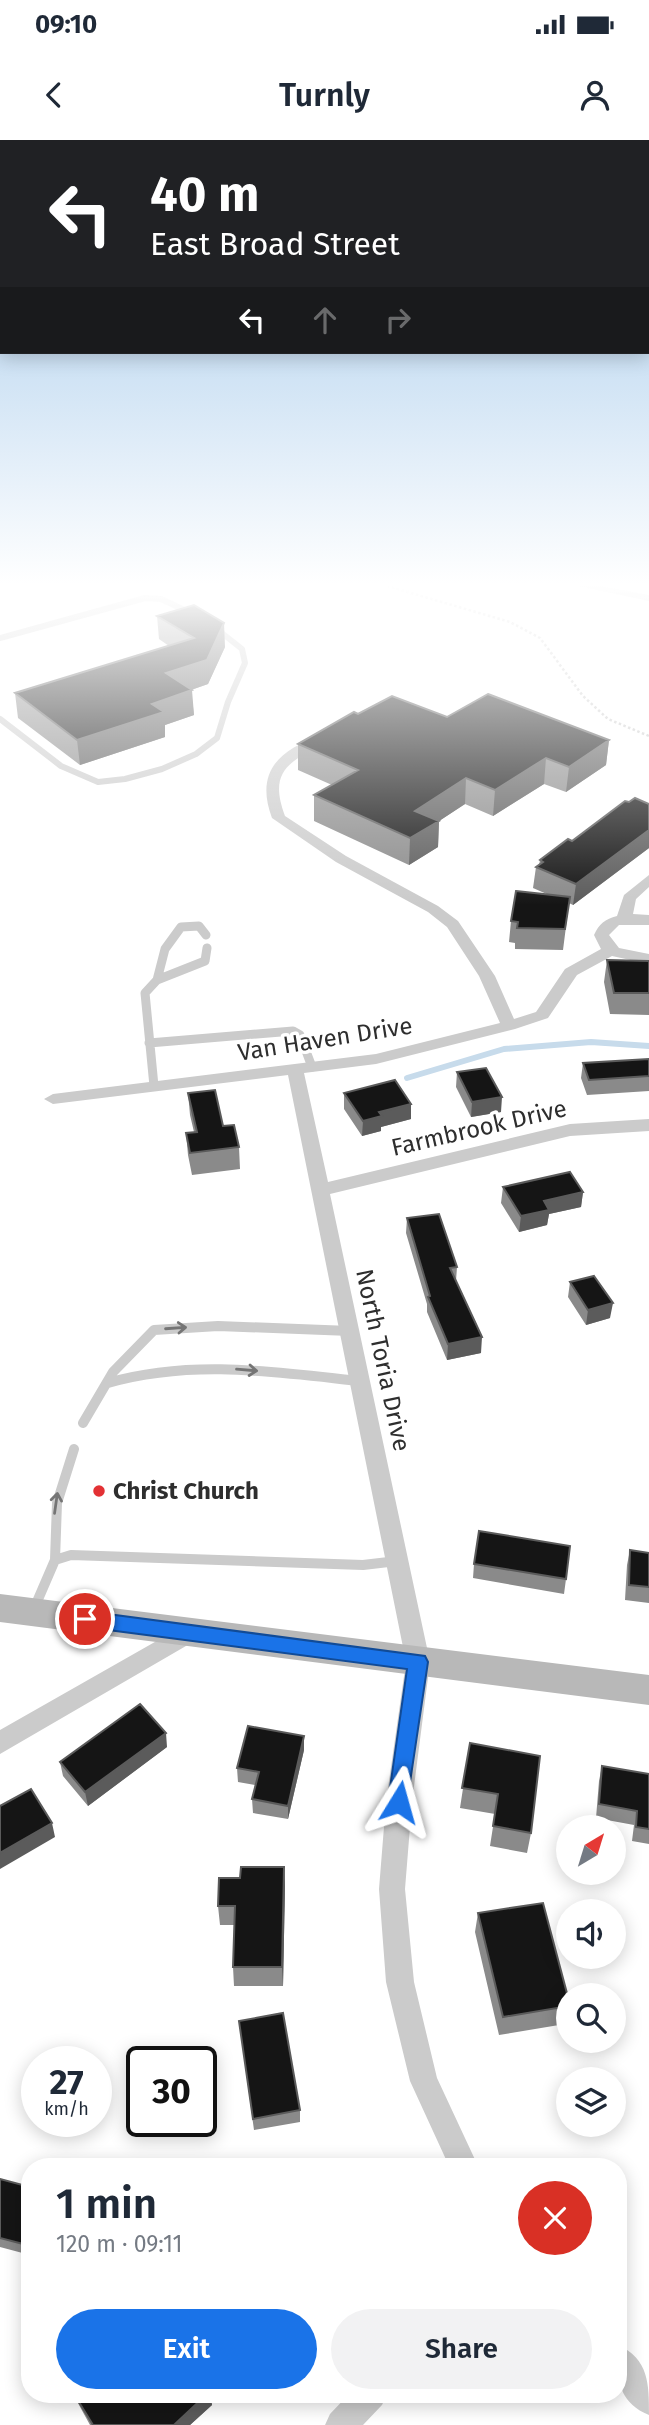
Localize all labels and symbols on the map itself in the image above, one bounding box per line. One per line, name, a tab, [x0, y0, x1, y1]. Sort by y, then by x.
street label: Van Haven Drive	[236, 1011, 414, 1067]
street label: Farmbrook Drive	[389, 1094, 569, 1162]
street label: North Toria Drive	[350, 1266, 416, 1454]
one-way arrow	[164, 1322, 187, 1335]
one-way arrow	[236, 1364, 258, 1377]
place label: Christ Church	[113, 1477, 259, 1505]
marker: Christ Church	[91, 1483, 107, 1499]
one-way arrow	[50, 1492, 63, 1515]
pin	[55, 1589, 115, 1649]
position arrow	[362, 1765, 436, 1839]
north arrow	[556, 1815, 626, 1885]
speed limit sign: 30	[126, 2046, 217, 2137]

